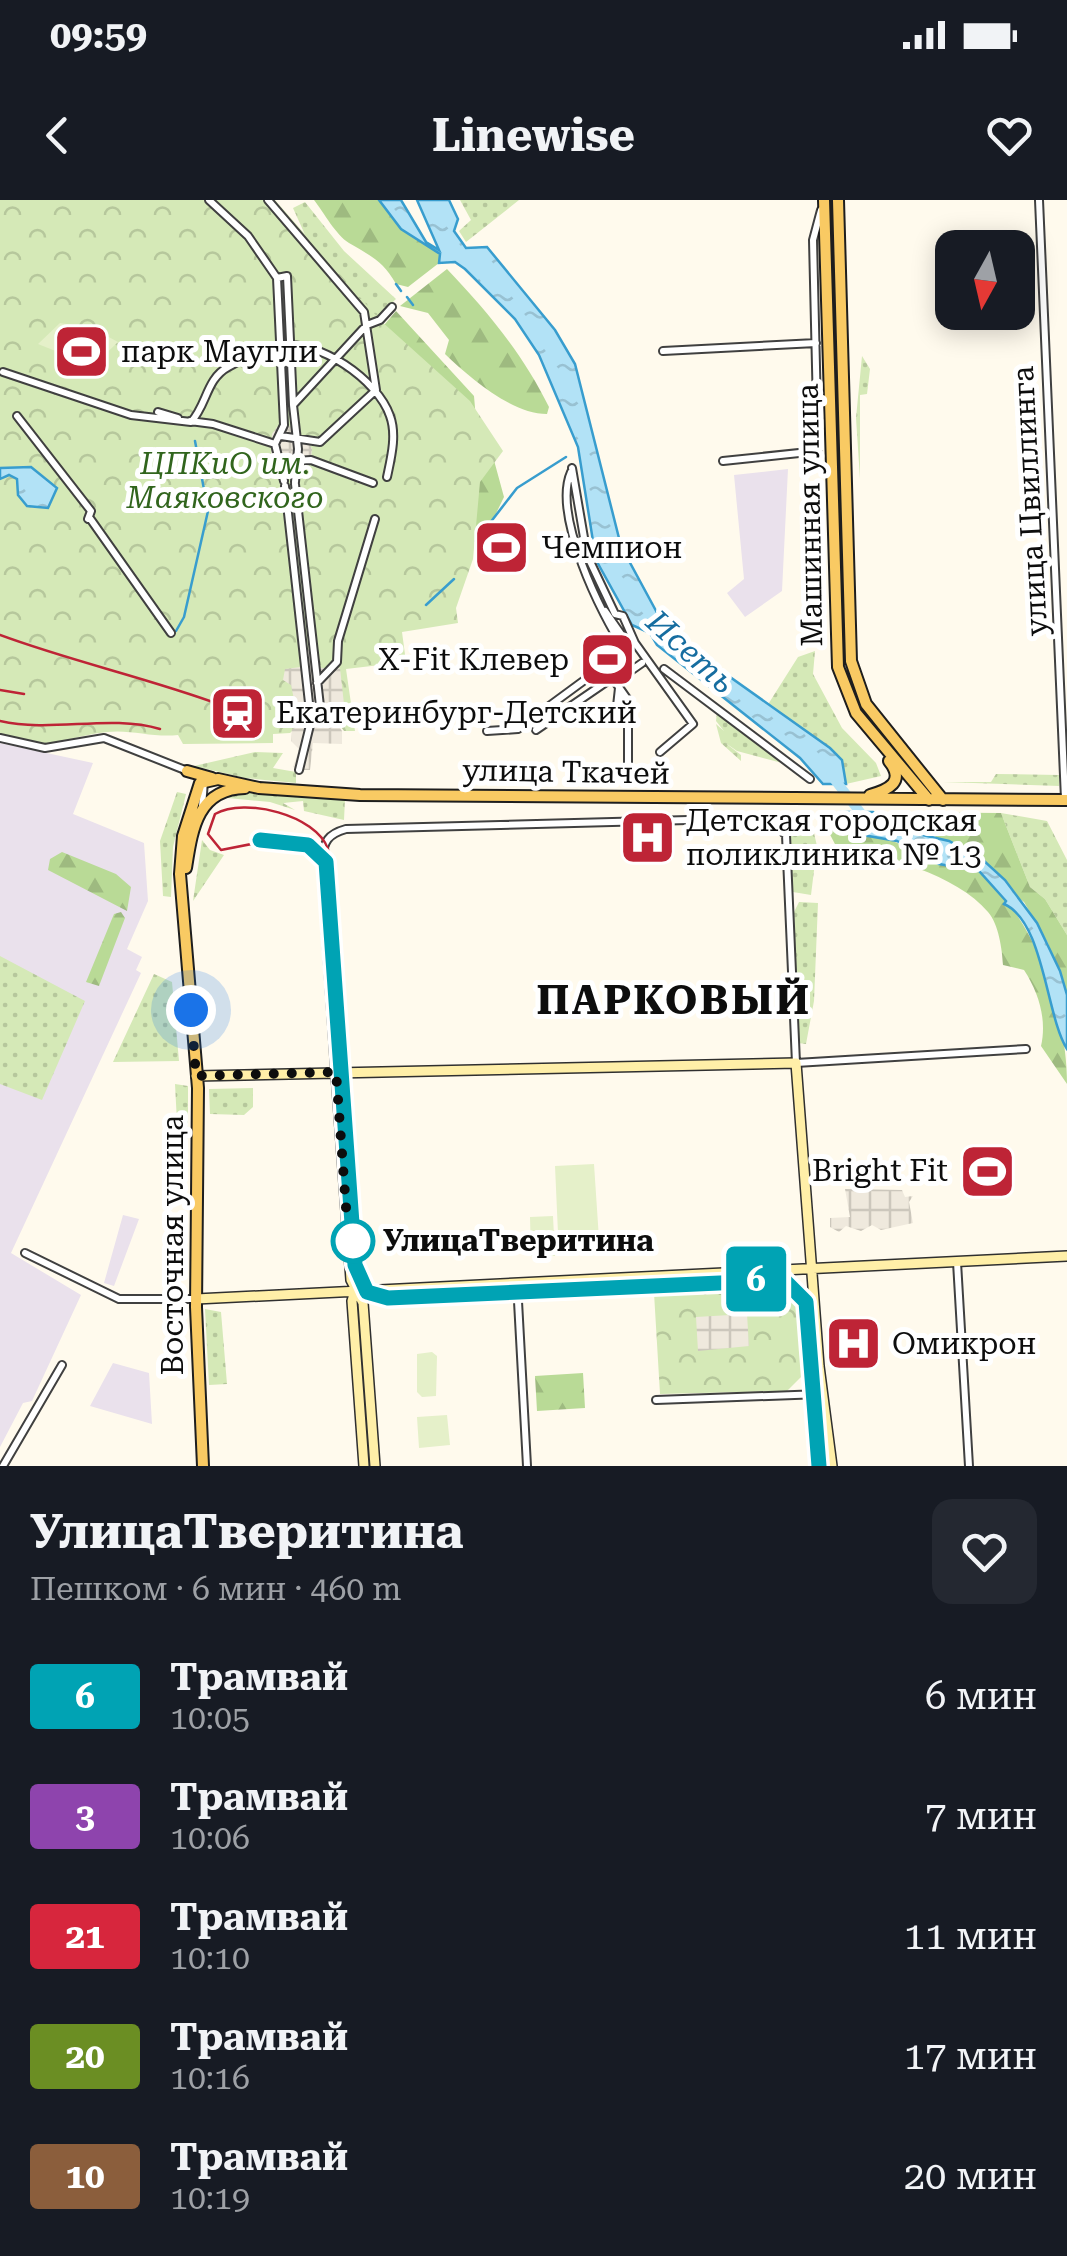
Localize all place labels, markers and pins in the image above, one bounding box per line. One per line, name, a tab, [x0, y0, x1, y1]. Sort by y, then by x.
sports icon: парк Маугли	[52, 322, 112, 382]
place label: парк Маугли	[121, 334, 318, 369]
sports icon: Чемпион	[472, 518, 532, 578]
place label: Чемпион	[541, 530, 682, 565]
sports icon: X-Fit Клевер	[578, 630, 638, 690]
place label: X-Fit Клевер	[378, 642, 569, 677]
station icon: Екатеринбург-Детский	[207, 683, 267, 743]
place label: Екатеринбург-Детский	[276, 695, 637, 730]
place label: Детская городская поликлиника № 13	[686, 803, 981, 872]
hospital icon: Детская городская поликлиника № 13	[617, 808, 677, 868]
sports icon: Bright Fit	[957, 1141, 1017, 1201]
place label: Bright Fit	[812, 1153, 948, 1188]
marker: УлицаТверитина	[332, 1220, 374, 1262]
place label: УлицаТверитина	[383, 1223, 654, 1258]
hospital icon: Омикрон	[823, 1314, 883, 1374]
place label: Омикрон	[892, 1326, 1036, 1361]

